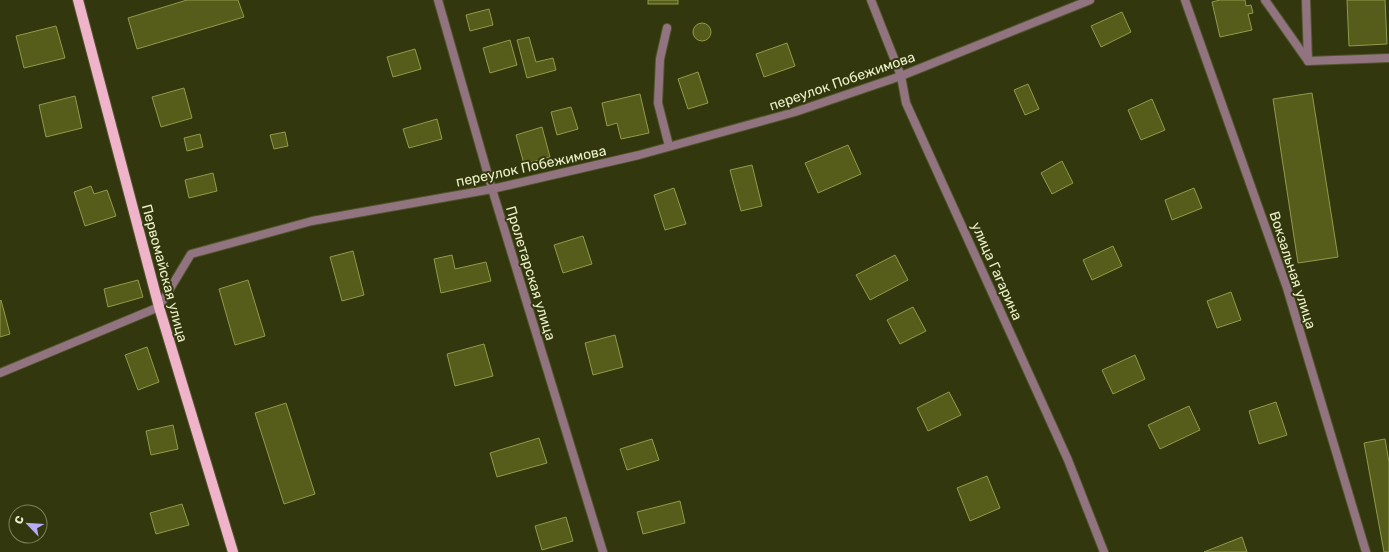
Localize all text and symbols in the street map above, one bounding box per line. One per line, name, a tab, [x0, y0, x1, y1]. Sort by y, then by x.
street label: переулок Побежимова	[767, 48, 917, 114]
street label: переулок Побежимова	[454, 142, 608, 191]
street label: Первомайская улица	[138, 202, 191, 344]
street label: Пролетарская улица	[502, 204, 559, 342]
street label: Вокзальная улица	[1266, 209, 1320, 331]
street label: улица Гагарина	[967, 219, 1026, 323]
north arrow	[8, 504, 48, 544]
text: С	[12, 513, 27, 526]

